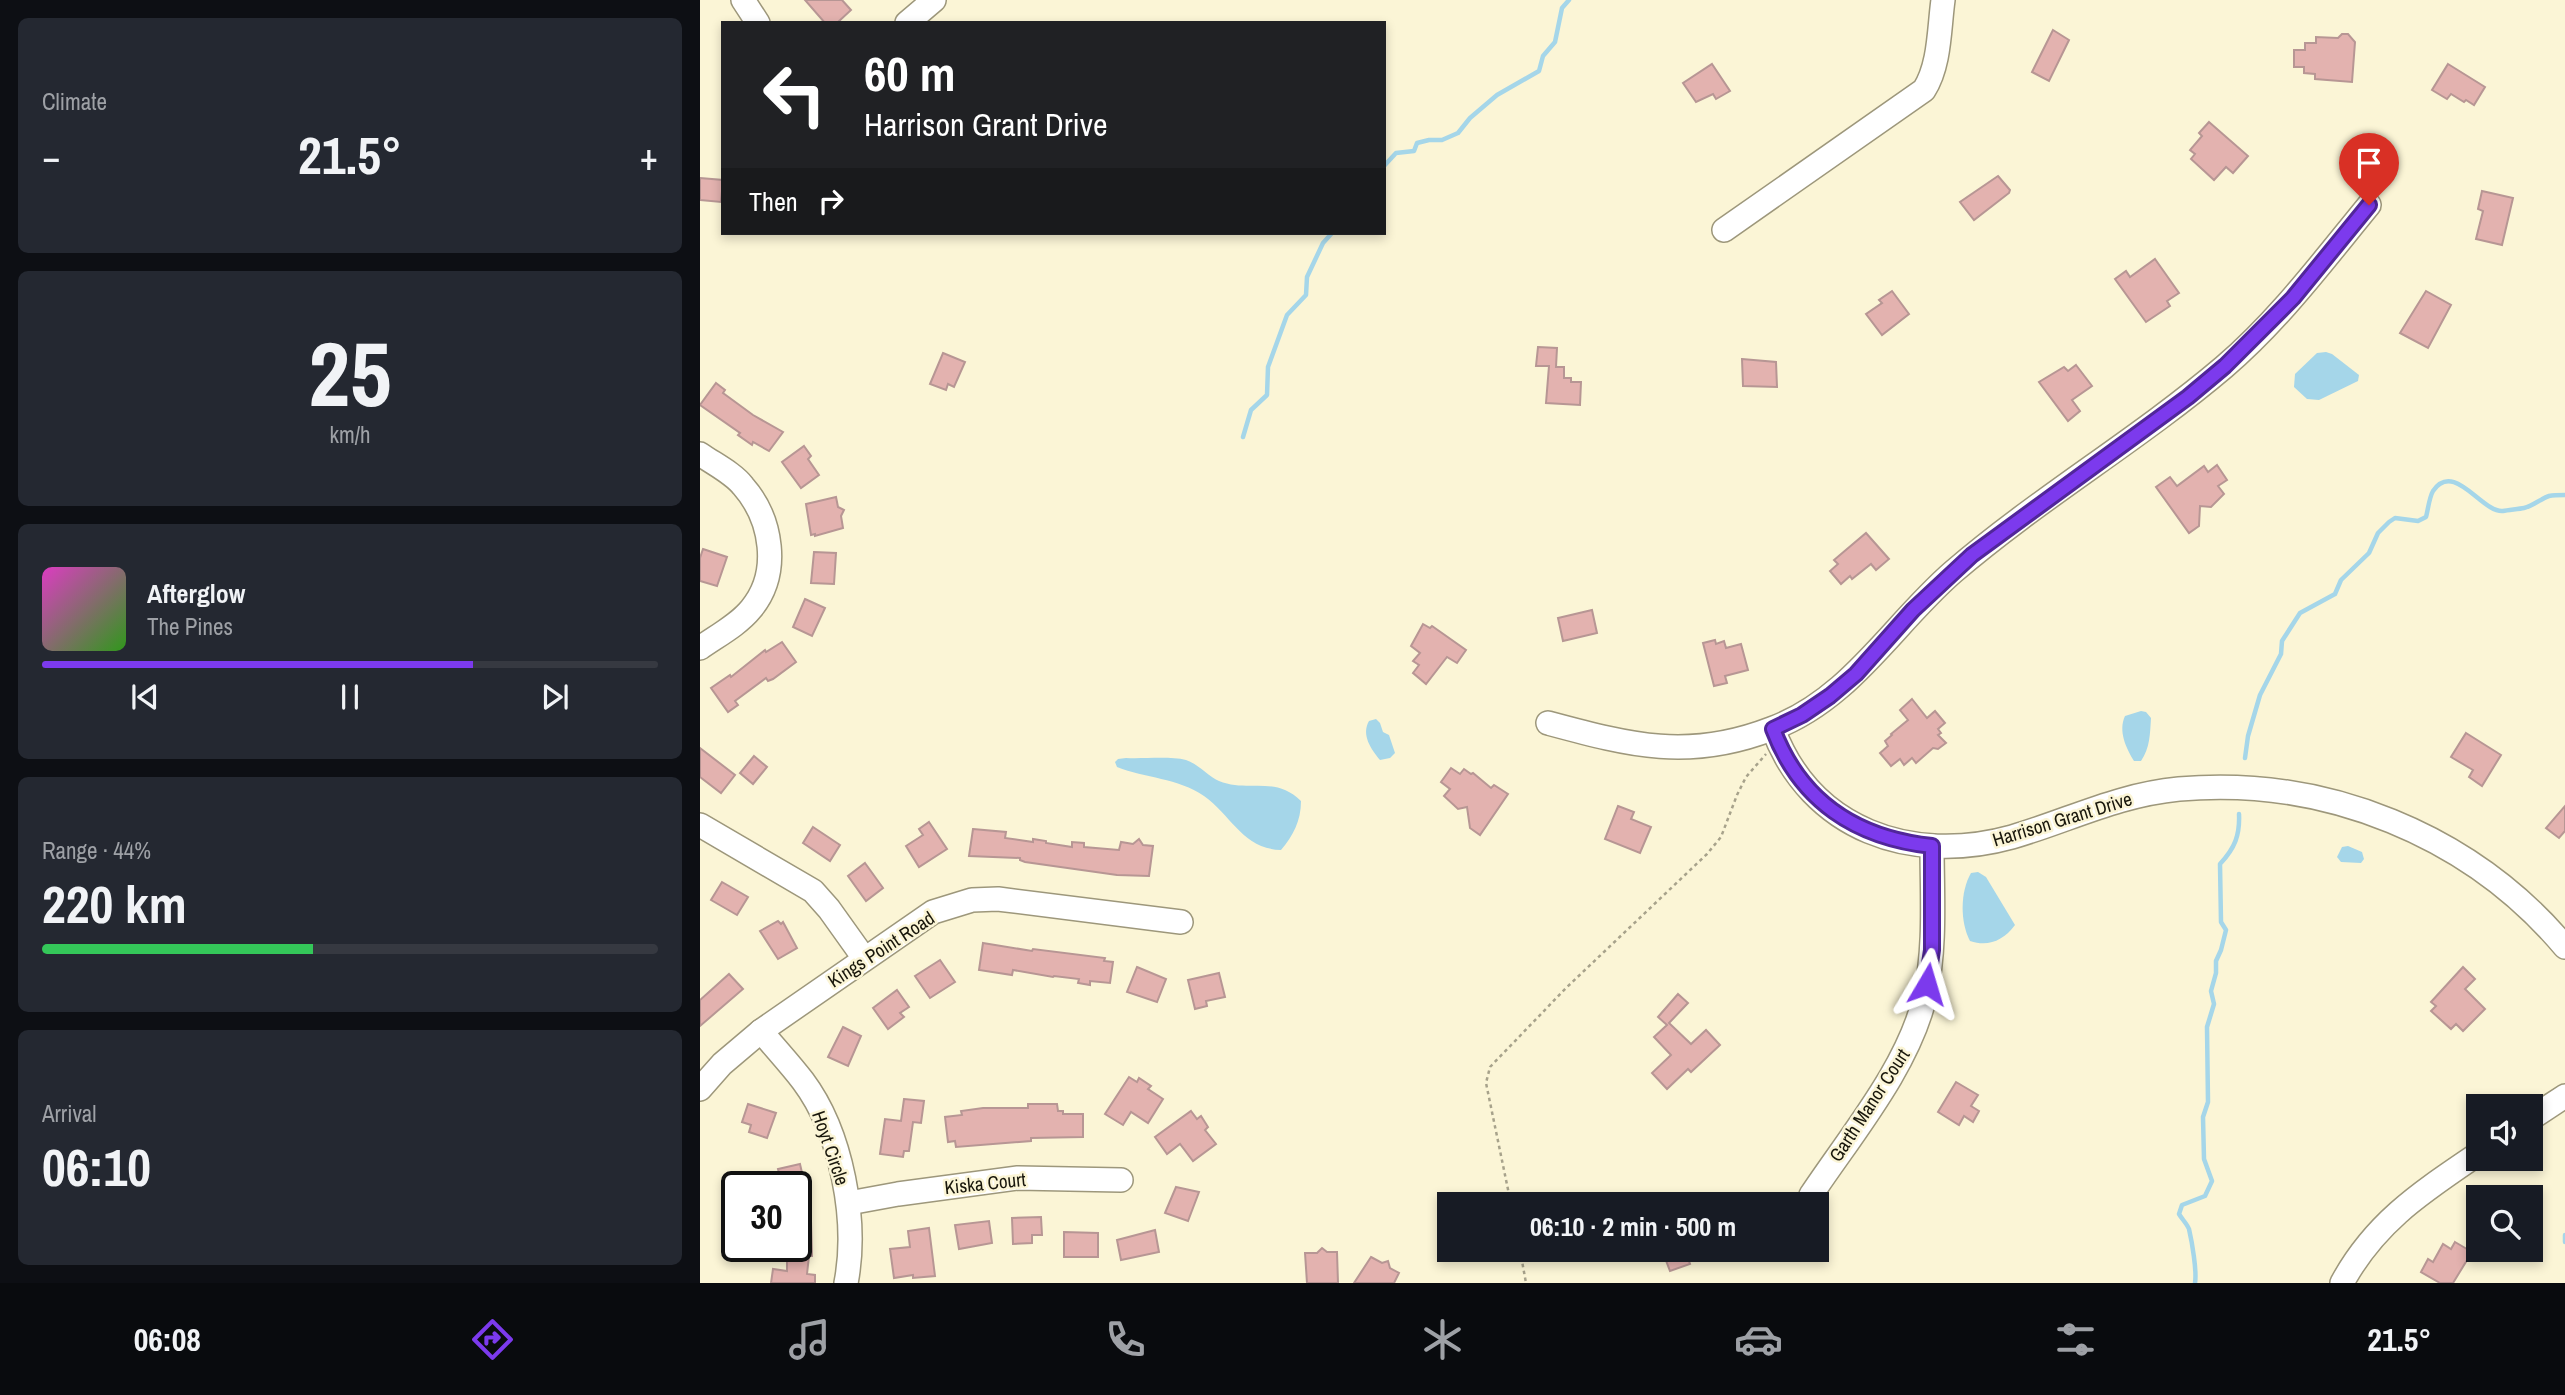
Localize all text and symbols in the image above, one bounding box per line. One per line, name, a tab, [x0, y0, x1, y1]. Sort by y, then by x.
text: 60 m	[864, 40, 956, 106]
icon: left	[749, 49, 840, 140]
text: Climate	[42, 86, 107, 117]
text: Harrison Grant Drive	[864, 103, 1108, 146]
text: 21.5°	[298, 120, 402, 190]
text: −	[42, 131, 60, 182]
text: +	[640, 131, 658, 182]
pin	[2339, 133, 2399, 205]
icon: arrive	[2350, 144, 2388, 182]
icon: right	[812, 182, 850, 220]
text: Then	[749, 184, 798, 219]
text: 25	[309, 312, 392, 434]
text: km/h	[330, 419, 370, 450]
text: Afterglow	[147, 576, 245, 611]
text: The Pines	[147, 611, 233, 642]
icon: previous	[126, 678, 164, 716]
icon: pause	[331, 678, 369, 716]
icon: next	[536, 678, 574, 716]
street label: Harrison Grant Drive	[1989, 785, 2135, 853]
text: Range · 44%	[42, 835, 151, 866]
text: 220 km	[42, 869, 187, 939]
street label: Kings Point Road	[823, 905, 939, 993]
position arrow	[1890, 947, 1964, 1021]
street label: Garth Manor Court	[1823, 1043, 1916, 1167]
map controls	[2466, 1094, 2543, 1262]
button: sound	[2466, 1094, 2543, 1171]
text: Arrival	[42, 1098, 97, 1129]
street label: Hoyt Circle	[806, 1107, 856, 1189]
text: 06:10	[42, 1132, 151, 1202]
street label: Kiska Court	[943, 1166, 1027, 1200]
speed limit sign: 30	[721, 1171, 812, 1262]
button: search	[2466, 1185, 2543, 1262]
text: 06:10 · 2 min · 500 m	[1530, 1209, 1736, 1244]
icon: directions	[468, 1315, 517, 1364]
icon: music	[785, 1315, 834, 1364]
icon: phone	[1101, 1315, 1150, 1364]
icon: climate	[1418, 1315, 1467, 1364]
icon: car	[1734, 1315, 1783, 1364]
icon: filters	[2051, 1315, 2100, 1364]
text: 06:08	[134, 1318, 201, 1361]
text: 21.5°	[2367, 1318, 2431, 1361]

